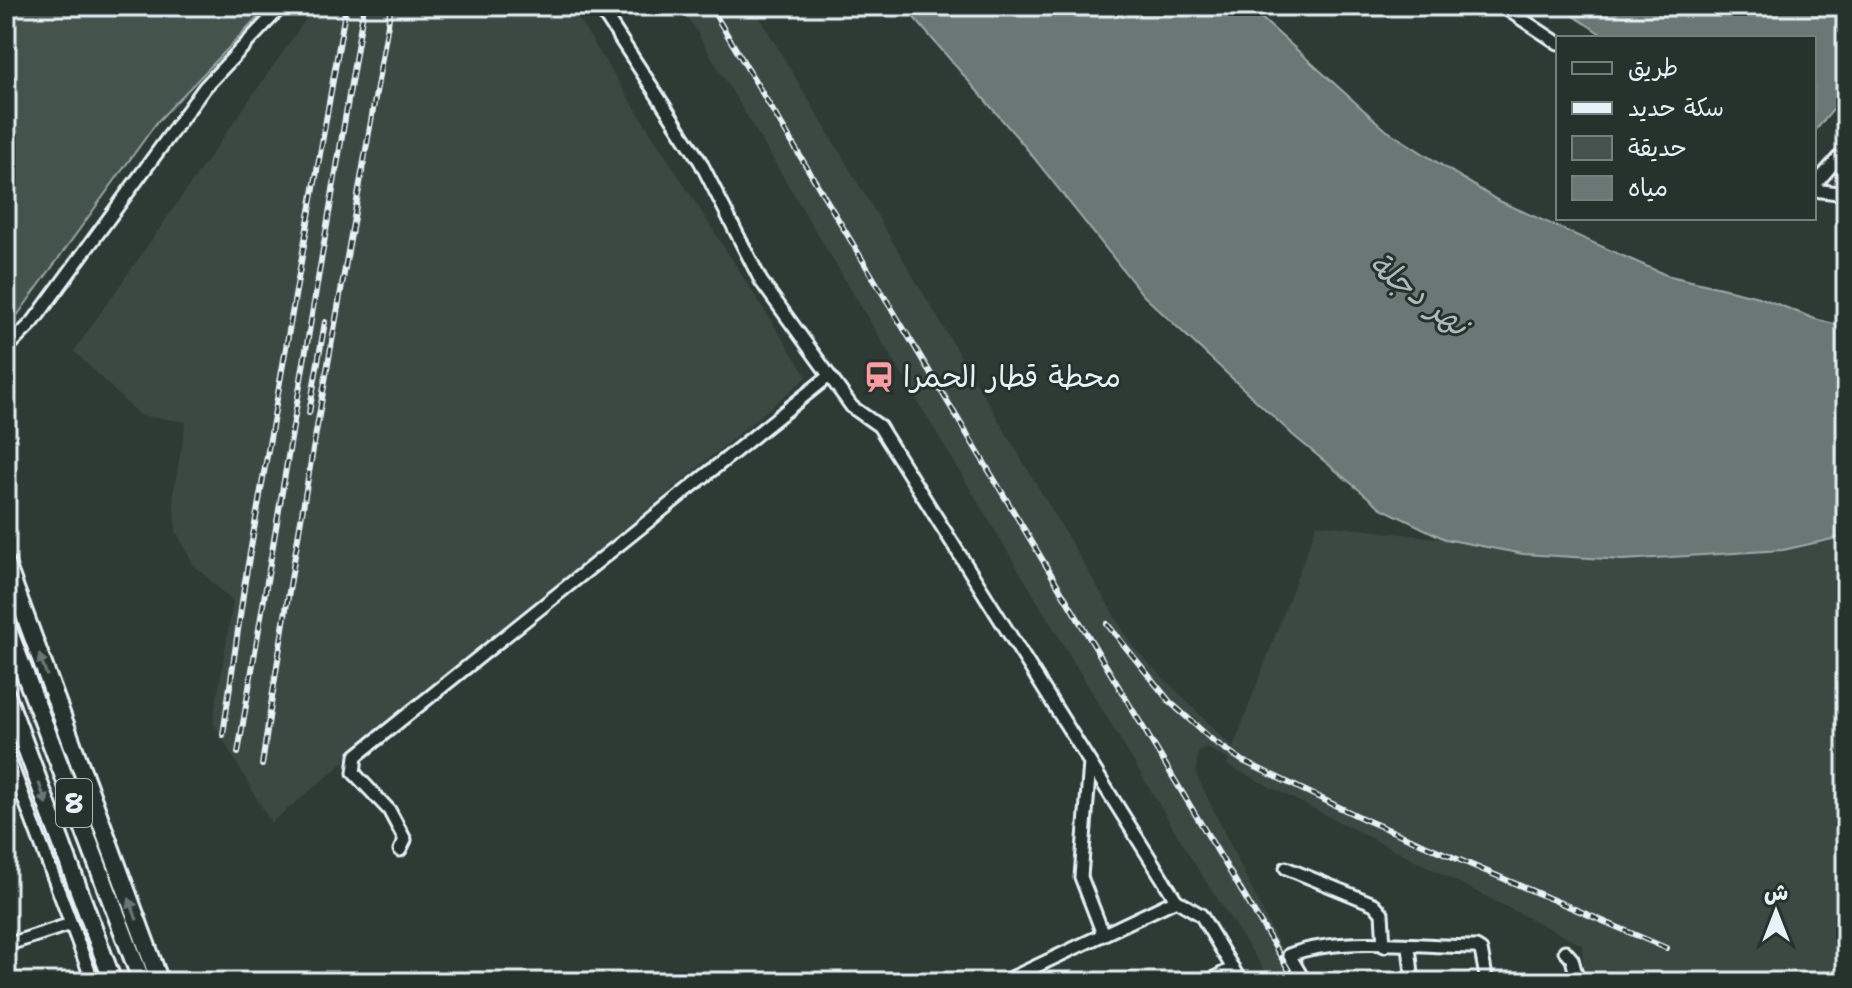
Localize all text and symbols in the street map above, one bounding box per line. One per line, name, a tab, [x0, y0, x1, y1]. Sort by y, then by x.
legend	[1556, 36, 1816, 220]
text: طريق	[1628, 52, 1678, 84]
text: سكة حديد	[1628, 92, 1724, 124]
text: حديقة	[1628, 132, 1687, 164]
text: مياه	[1628, 172, 1668, 204]
water label: نهر دجلة	[1361, 242, 1481, 347]
place label: محطة قطار الحمرا	[903, 356, 1121, 397]
station icon: محطة قطار الحمرا	[862, 360, 896, 394]
one-way arrow	[36, 653, 49, 677]
road number: 8	[56, 779, 92, 827]
one-way arrow	[37, 782, 50, 806]
north arrow	[1736, 872, 1816, 952]
text: ش	[1764, 878, 1788, 907]
one-way arrow	[126, 897, 139, 921]

